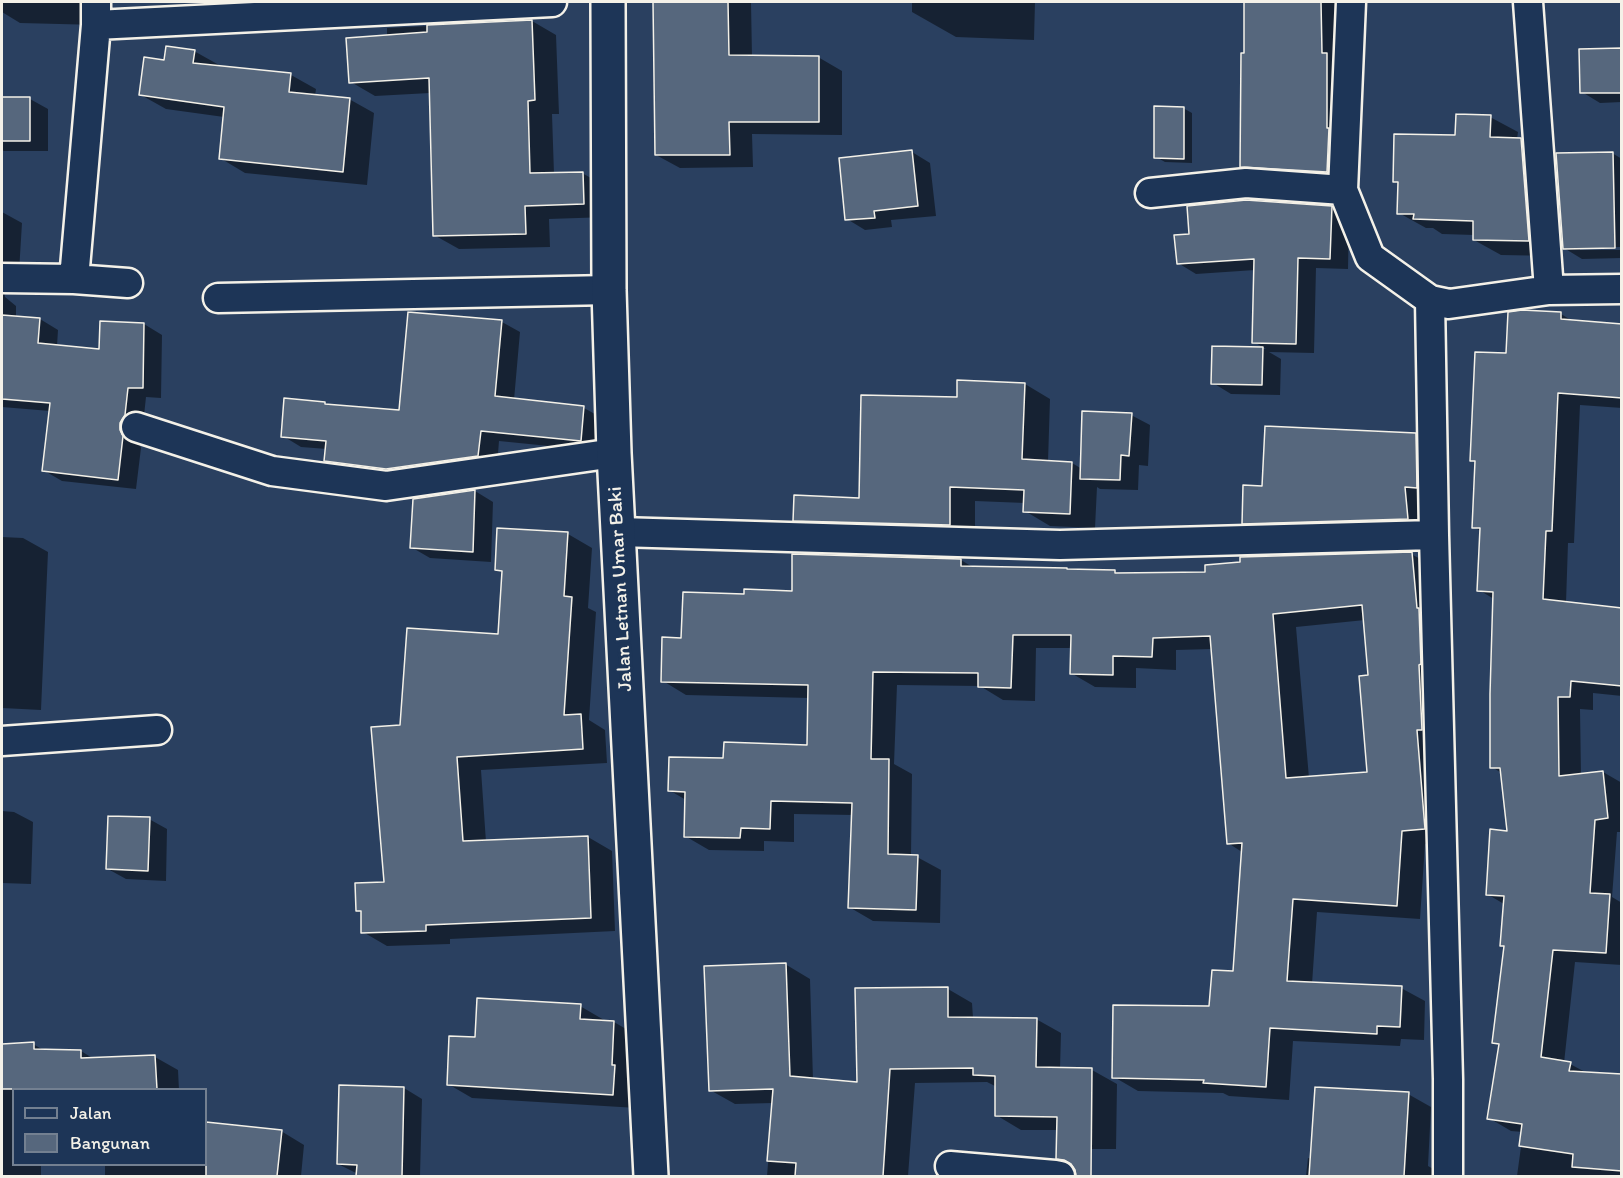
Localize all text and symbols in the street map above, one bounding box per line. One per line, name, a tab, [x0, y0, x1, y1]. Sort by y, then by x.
street label: Jalan Letnan Umar Baki	[604, 486, 638, 692]
legend	[12, 1088, 207, 1166]
text: Jalan	[70, 1102, 111, 1124]
text: Bangunan	[70, 1132, 150, 1154]

